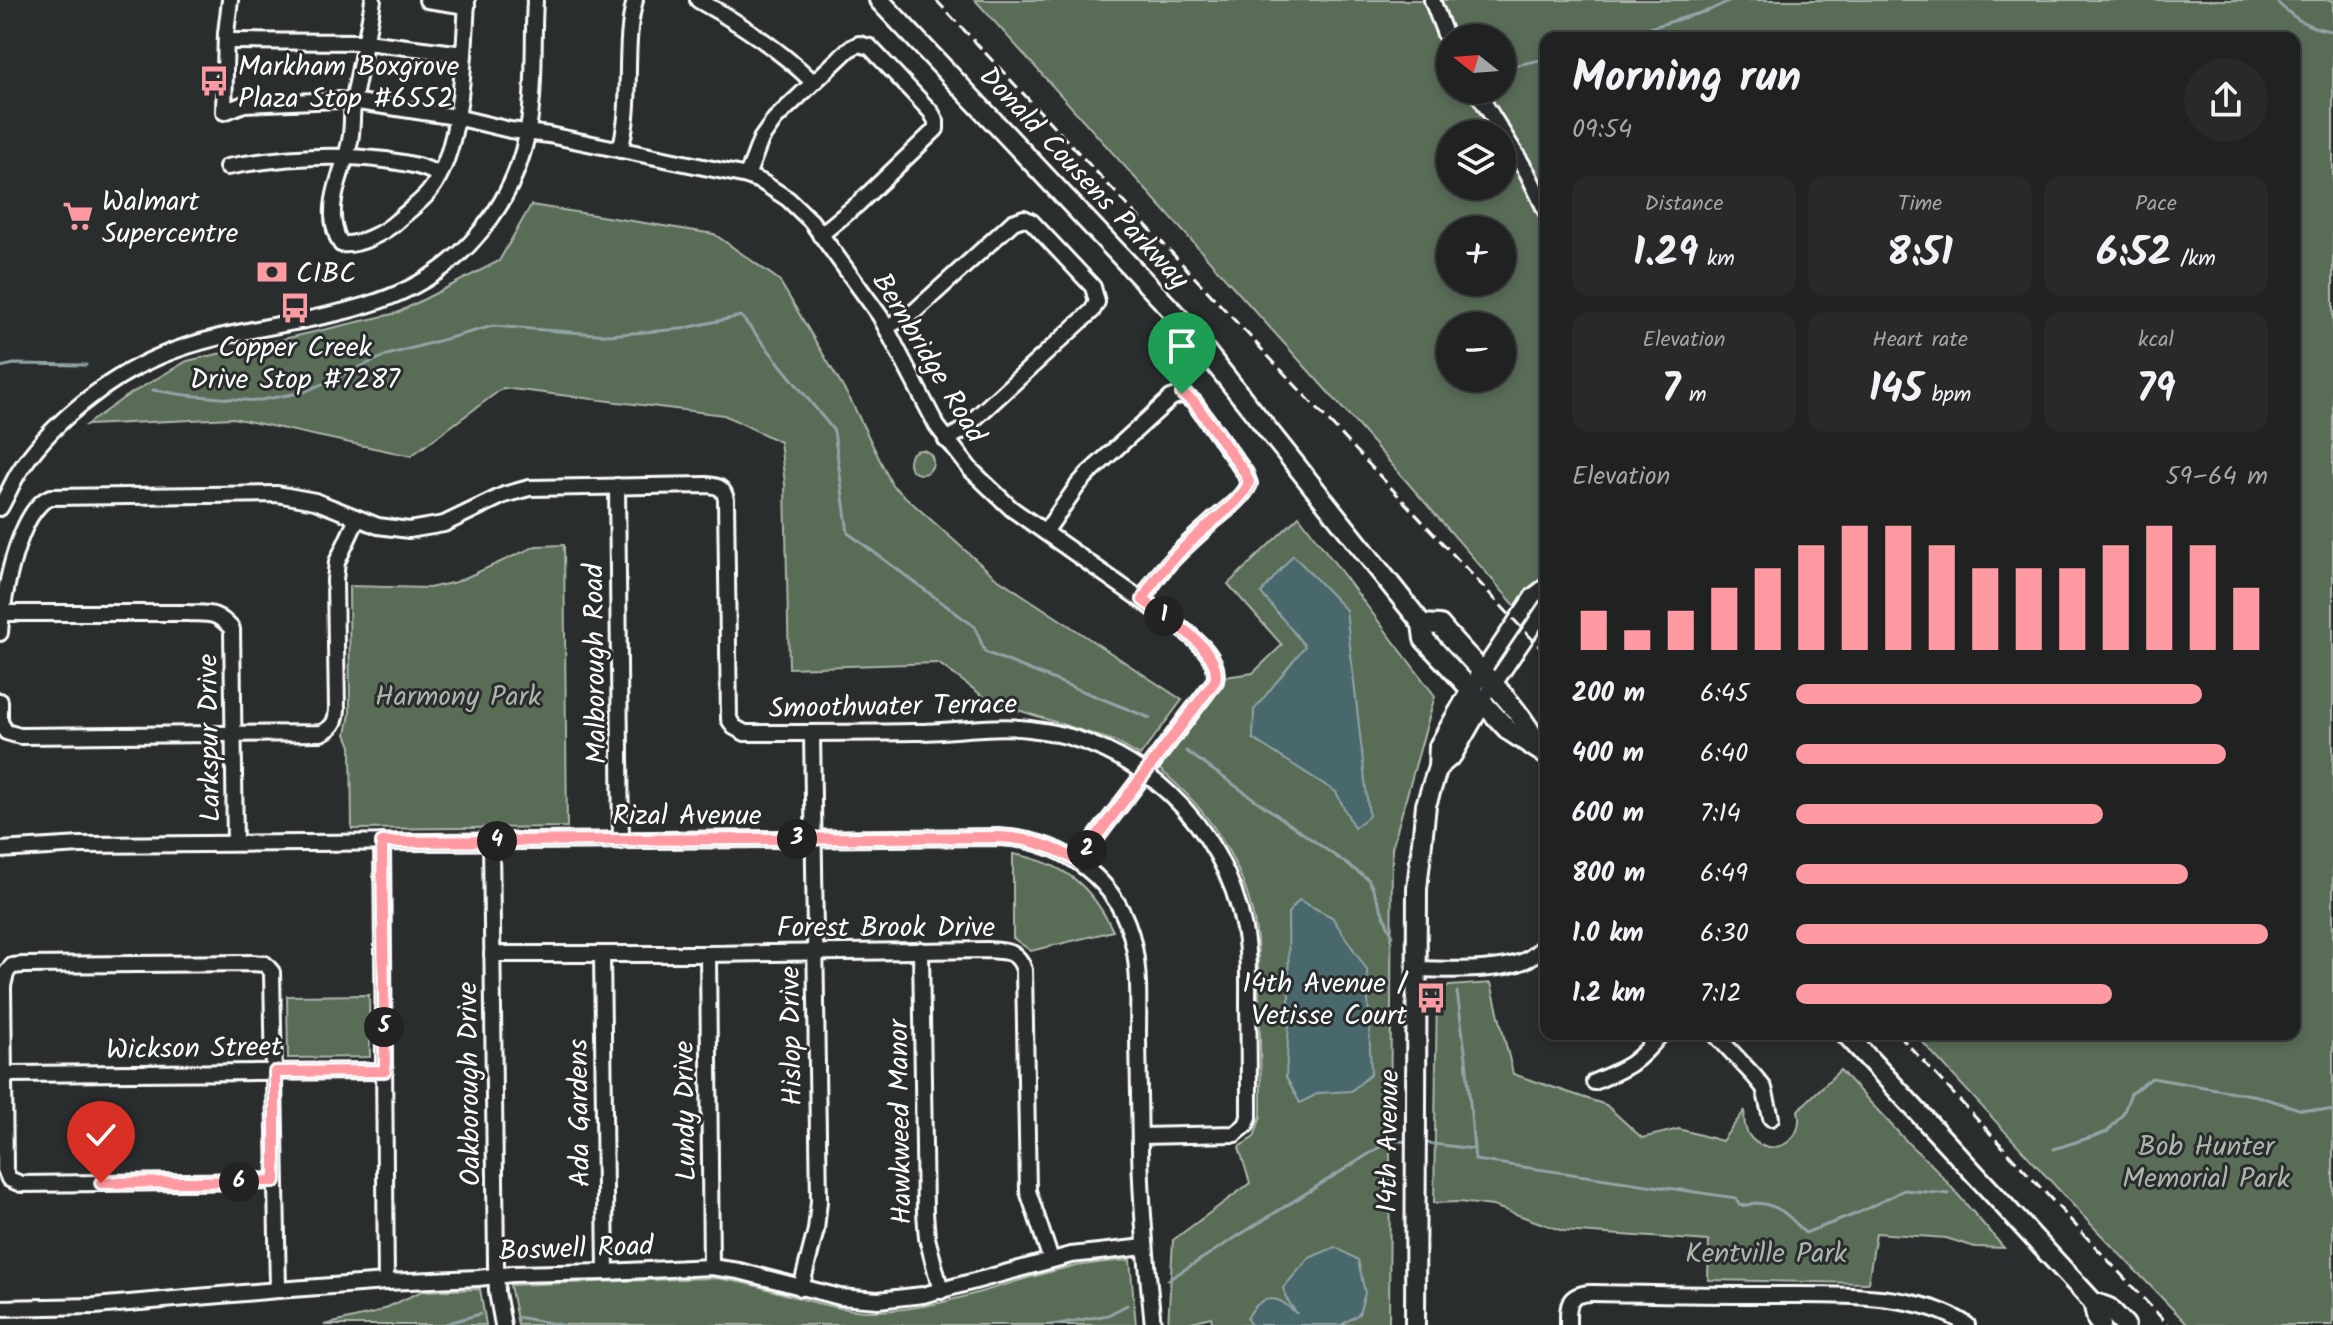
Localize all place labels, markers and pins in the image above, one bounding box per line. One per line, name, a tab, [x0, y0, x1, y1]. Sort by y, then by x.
place label: Markham Boxgrove Plaza Stop #6552	[238, 45, 460, 122]
bus stop icon: Markham Boxgrove Plaza Stop #6552	[197, 64, 231, 98]
place label: Walmart Supercentre	[102, 180, 239, 257]
supermarket icon: Walmart Supercentre	[61, 199, 95, 233]
place label: CIBC	[296, 252, 356, 297]
bank icon: CIBC	[255, 255, 289, 289]
bus stop icon: Copper Creek Drive Stop #7287	[278, 291, 312, 325]
pin	[1148, 312, 1216, 394]
place label: Copper Creek Drive Stop #7287	[190, 326, 401, 403]
pin: 1	[1144, 596, 1184, 636]
pin: 3	[777, 819, 817, 859]
pin: 4	[477, 821, 517, 861]
pin: 2	[1067, 830, 1107, 870]
place label: 14th Avenue / Vetisse Court	[1242, 962, 1409, 1039]
bus stop icon: 14th Avenue / Vetisse Court	[1414, 981, 1448, 1015]
pin: 5	[364, 1007, 404, 1047]
pin	[67, 1101, 135, 1183]
pin: 6	[219, 1162, 259, 1202]

